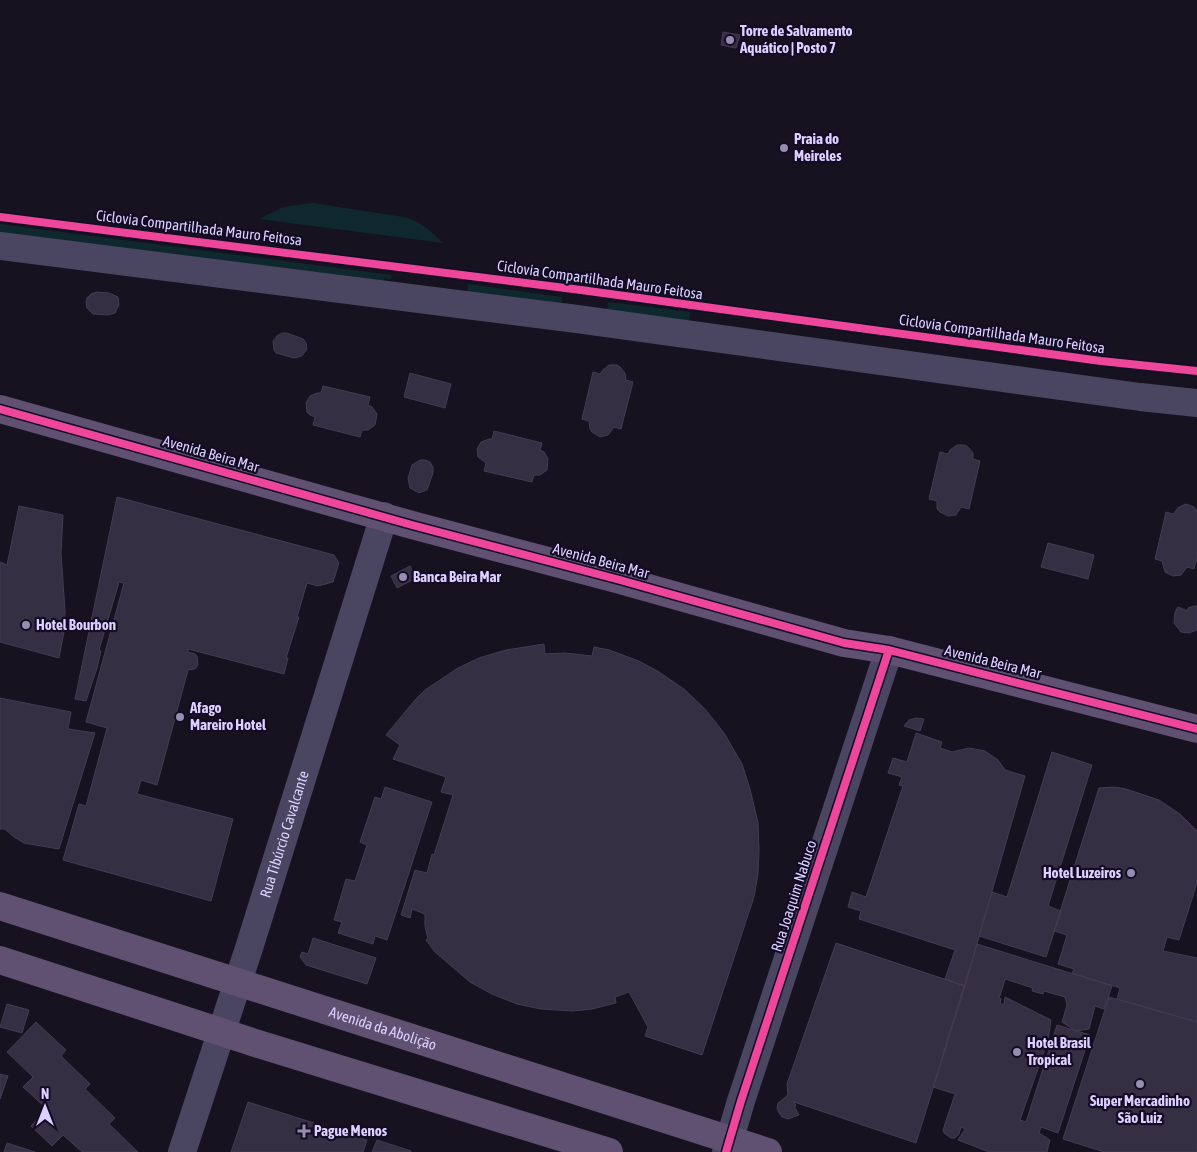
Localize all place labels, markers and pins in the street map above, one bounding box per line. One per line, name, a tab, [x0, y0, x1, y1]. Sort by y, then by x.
place label: Torre de Salvamento Aquático | Posto 7	[739, 22, 853, 56]
marker: Torre de Salvamento Aquático | Posto 7	[724, 34, 736, 46]
place label: Praia do Meireles	[794, 130, 842, 164]
marker: Praia do Meireles	[778, 142, 790, 154]
place label: Banca Beira Mar	[413, 568, 501, 585]
marker: Banca Beira Mar	[397, 571, 409, 583]
place label: Hotel Bourbon	[36, 616, 116, 633]
marker: Hotel Bourbon	[20, 619, 32, 631]
place label: Afago Mareiro Hotel	[189, 699, 267, 733]
marker: Afago Mareiro Hotel	[174, 711, 186, 723]
place label: Hotel Luzeiros	[1043, 864, 1122, 881]
marker: Hotel Luzeiros	[1125, 867, 1137, 879]
place label: Hotel Brasil Tropical	[1027, 1034, 1092, 1068]
marker: Hotel Brasil Tropical	[1011, 1046, 1023, 1058]
marker: Super Mercadinho São Luiz	[1134, 1078, 1146, 1090]
place label: Super Mercadinho São Luiz	[1090, 1092, 1190, 1126]
place label: Pague Menos	[314, 1122, 388, 1139]
marker: Pague Menos	[298, 1125, 310, 1137]

